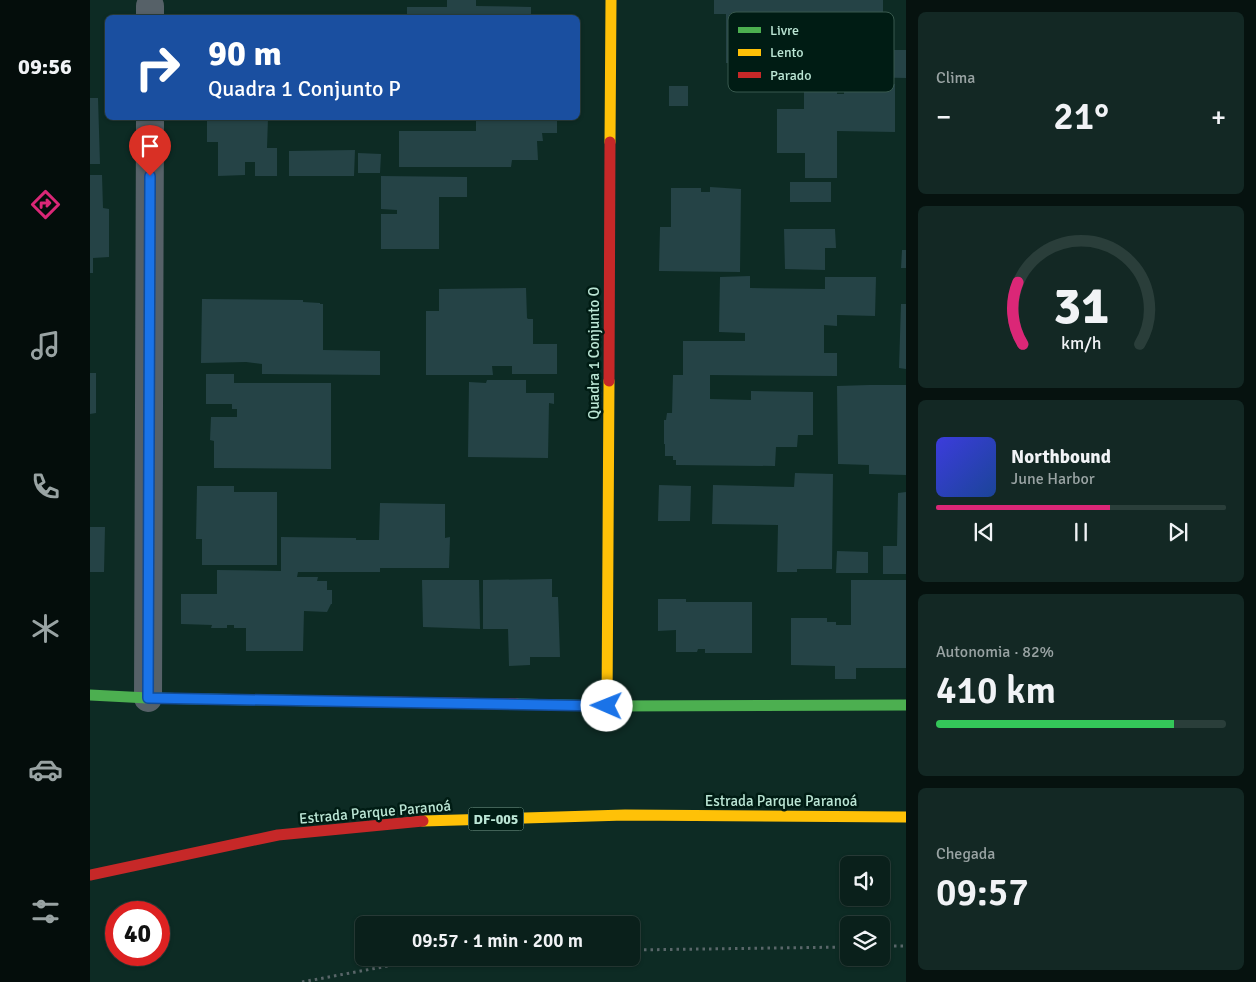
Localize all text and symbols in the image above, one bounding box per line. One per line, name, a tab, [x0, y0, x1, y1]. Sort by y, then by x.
legend	[728, 12, 894, 92]
text: Livre	[770, 22, 799, 39]
text: 90 m	[208, 32, 282, 75]
icon: right	[125, 35, 190, 100]
text: Lento	[770, 44, 804, 61]
text: 09:56	[18, 53, 72, 80]
text: Parado	[770, 67, 812, 84]
text: Clima	[936, 68, 975, 88]
text: Quadra 1 Conjunto P	[208, 75, 401, 102]
text: 21°	[1053, 93, 1109, 140]
text: −	[936, 100, 951, 134]
text: +	[1211, 100, 1226, 134]
pin	[129, 125, 171, 176]
icon: arrive	[136, 132, 164, 160]
icon: directions	[28, 187, 63, 222]
text: 31	[1053, 274, 1109, 338]
street label: Quadra 1 Conjunto O	[585, 286, 603, 419]
icon: music	[28, 328, 63, 363]
text: km/h	[1061, 332, 1101, 354]
text: Northbound	[1011, 445, 1111, 469]
icon: phone	[28, 469, 63, 504]
text: June Harbor	[1011, 469, 1095, 489]
icon: previous	[970, 518, 998, 546]
icon: pause	[1067, 518, 1095, 546]
icon: next	[1164, 518, 1192, 546]
icon: climate	[28, 611, 63, 646]
text: Autonomia · 82%	[936, 642, 1054, 662]
text: 410 km	[936, 667, 1056, 714]
position arrow	[580, 679, 632, 731]
icon: car	[28, 752, 63, 787]
street label: Estrada Parque Paranoá	[705, 792, 857, 810]
street label: Estrada Parque Paranoá	[298, 796, 452, 828]
road number: DF-005	[468, 808, 524, 831]
text: Chegada	[936, 844, 995, 864]
map controls	[840, 856, 890, 966]
button: sound	[840, 856, 890, 906]
text: 09:57	[936, 869, 1029, 916]
icon: filters	[28, 894, 63, 929]
speed limit sign: 40	[105, 901, 170, 966]
button: layers	[840, 916, 890, 966]
text: 09:57 · 1 min · 200 m	[412, 929, 583, 953]

